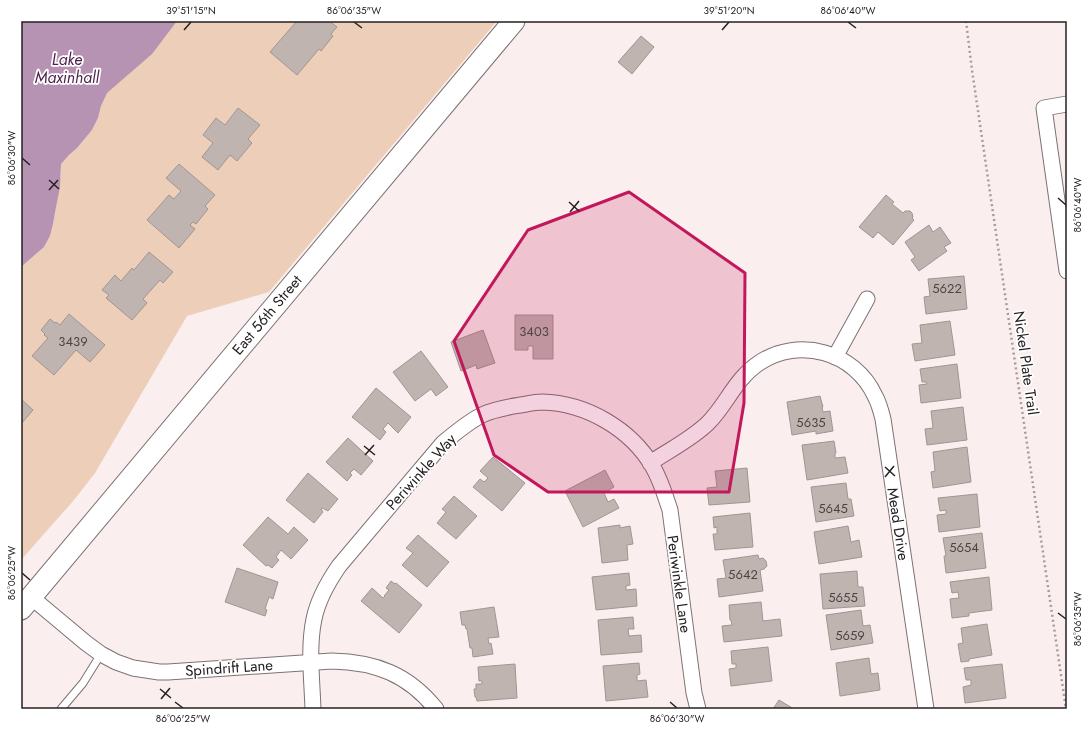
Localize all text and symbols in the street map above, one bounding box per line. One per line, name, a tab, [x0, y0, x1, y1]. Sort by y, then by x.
text: 39°51'15"N	[166, 3, 216, 18]
text: 86°06'35"W	[327, 3, 381, 18]
text: 39°51'20"N	[703, 3, 755, 18]
text: 86°06'40"W	[821, 3, 876, 18]
water label: Lake Maxinhall	[35, 48, 101, 89]
text: 86°06'30"W	[4, 131, 19, 185]
text: 86°06'40"W	[1070, 177, 1085, 233]
street label: East 56th Street	[227, 270, 307, 360]
house number: 5622	[932, 279, 962, 298]
street label: Nickel Plate Trail	[1008, 310, 1044, 416]
house number: 3403	[519, 322, 549, 341]
house number: 3439	[58, 332, 88, 351]
house number: 5635	[796, 413, 826, 432]
street label: Periwinkle Way	[381, 429, 462, 515]
street label: Mead Drive	[881, 486, 915, 562]
house number: 5645	[818, 499, 848, 518]
street label: Periwinkle Lane	[661, 534, 697, 635]
house number: 5654	[949, 538, 979, 557]
text: 86°06'25"W	[4, 546, 19, 600]
house number: 5642	[728, 565, 758, 584]
house number: 5655	[828, 588, 858, 607]
text: 86°06'35"W	[1070, 592, 1085, 646]
house number: 5659	[835, 626, 865, 645]
street label: Spindrift Lane	[184, 654, 274, 682]
text: 86°06'25"W	[156, 711, 210, 726]
text: 86°06'30"W	[650, 711, 704, 726]

